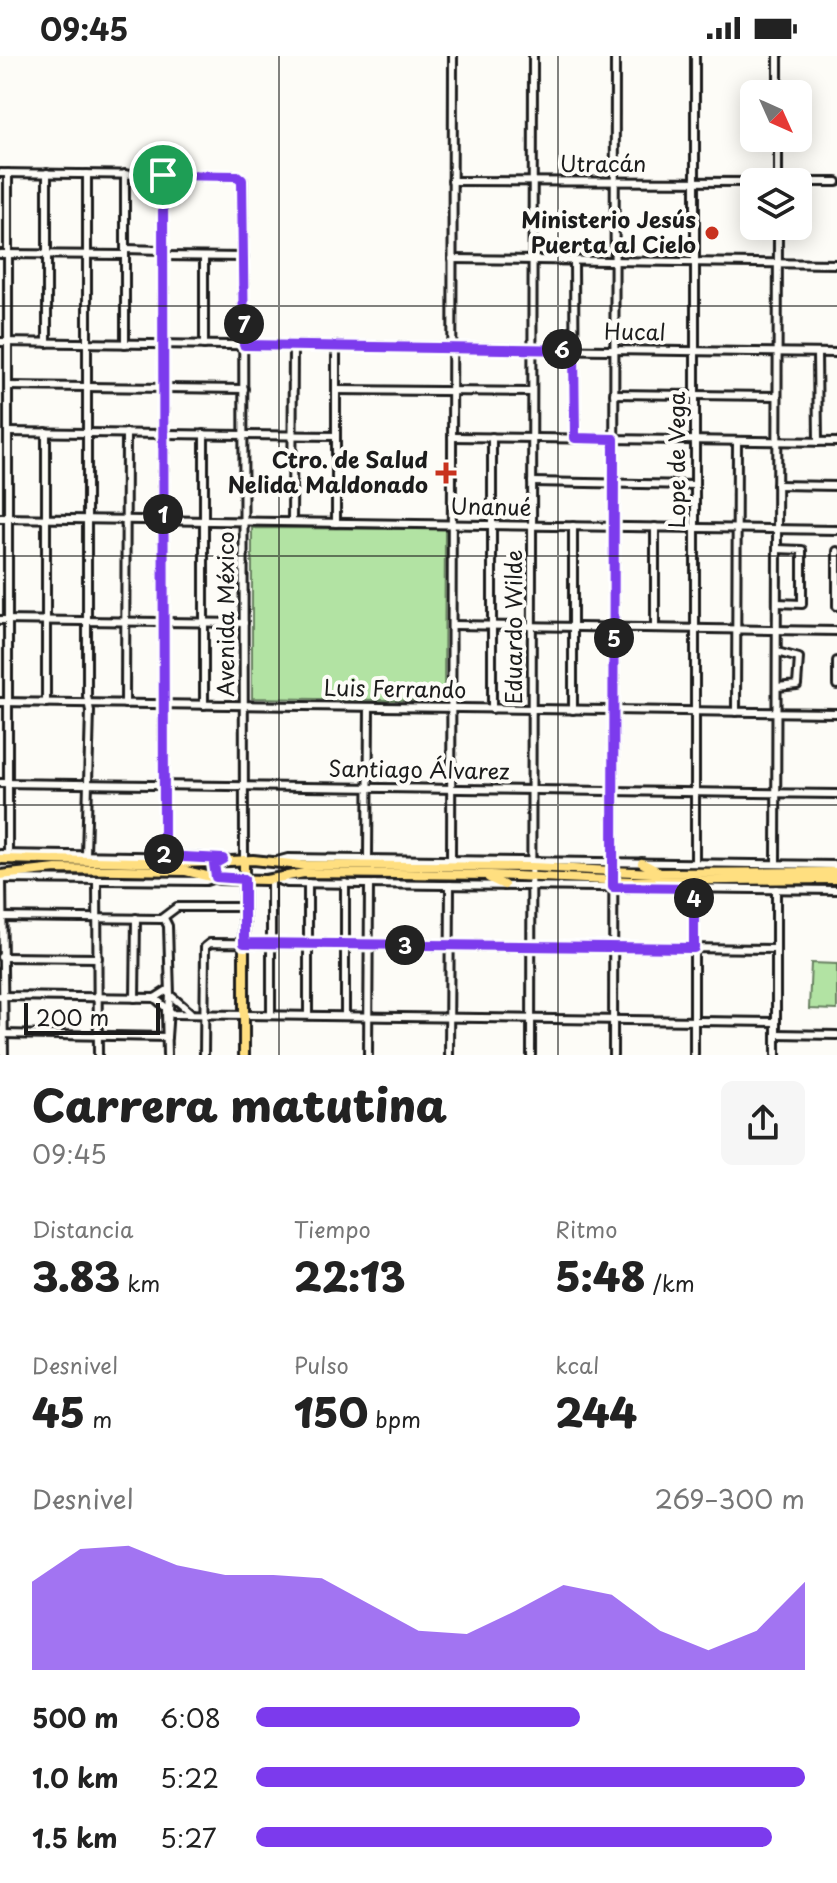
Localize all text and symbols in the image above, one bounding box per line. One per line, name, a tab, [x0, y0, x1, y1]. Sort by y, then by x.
text: 09:45	[40, 6, 128, 51]
north arrow	[740, 80, 812, 152]
map controls	[740, 80, 812, 240]
pin	[129, 141, 197, 209]
street label: Utracán	[560, 146, 646, 179]
icon: arrive	[141, 153, 185, 197]
button: layers	[740, 168, 812, 240]
place label: Ministerio Jesús Puerta al Cielo	[521, 202, 696, 260]
marker: Ministerio Jesús Puerta al Cielo	[703, 224, 721, 242]
pin: 7	[224, 304, 264, 344]
text: 7	[238, 307, 250, 340]
street label: Hucal	[604, 313, 666, 348]
pin: 6	[542, 329, 582, 369]
text: 6	[554, 332, 570, 365]
street label: Lope de Vega	[659, 391, 692, 528]
place label: Ctro. de Salud Nelida Maldonado	[228, 442, 428, 500]
marker: Ctro. de Salud Nelida Maldonado	[435, 462, 457, 484]
street label: Unanué	[450, 488, 532, 523]
pin: 1	[143, 494, 183, 534]
text: 1	[158, 497, 168, 530]
street label: Avenida México	[208, 531, 241, 697]
street label: Eduardo Wilde	[496, 550, 529, 704]
pin: 5	[594, 618, 634, 658]
text: 5	[607, 621, 621, 654]
street label: Luis Ferrando	[323, 670, 467, 705]
street label: Santiago Álvarez	[328, 750, 510, 787]
pin: 2	[144, 834, 184, 874]
text: 2	[156, 837, 172, 870]
pin: 4	[674, 878, 714, 918]
text: 4	[687, 881, 701, 914]
pin: 3	[385, 925, 425, 965]
text: 3	[398, 928, 412, 961]
scale bar	[24, 999, 160, 1035]
text: 200 m	[36, 1000, 109, 1033]
text: Carrera matutina	[32, 1071, 447, 1137]
button: share	[721, 1081, 805, 1165]
text: 09:45	[32, 1134, 107, 1173]
text: Distancia	[32, 1212, 134, 1245]
text: Tiempo	[294, 1212, 371, 1245]
text: Ritmo	[555, 1212, 617, 1245]
text: 3.83	[32, 1245, 120, 1306]
text: 22:13	[294, 1245, 406, 1306]
text: 5:48	[555, 1245, 646, 1306]
text: km	[120, 1266, 160, 1299]
text: /km	[646, 1266, 695, 1299]
text: Desnivel	[32, 1348, 118, 1381]
text: Pulso	[294, 1348, 349, 1381]
text: kcal	[555, 1348, 599, 1381]
text: 45	[32, 1381, 85, 1442]
text: 150	[294, 1381, 368, 1442]
text: 244	[555, 1381, 637, 1442]
text: m	[85, 1402, 112, 1435]
text: bpm	[368, 1402, 421, 1435]
text: Desnivel	[32, 1479, 133, 1518]
text: 269–300 m	[655, 1479, 805, 1518]
text: 500 m	[32, 1698, 118, 1737]
text: 6:08	[160, 1698, 221, 1737]
text: 1.0 km	[32, 1758, 119, 1797]
text: 5:22	[160, 1758, 219, 1797]
text: 1.5 km	[32, 1818, 118, 1857]
text: 5:27	[160, 1818, 217, 1857]

